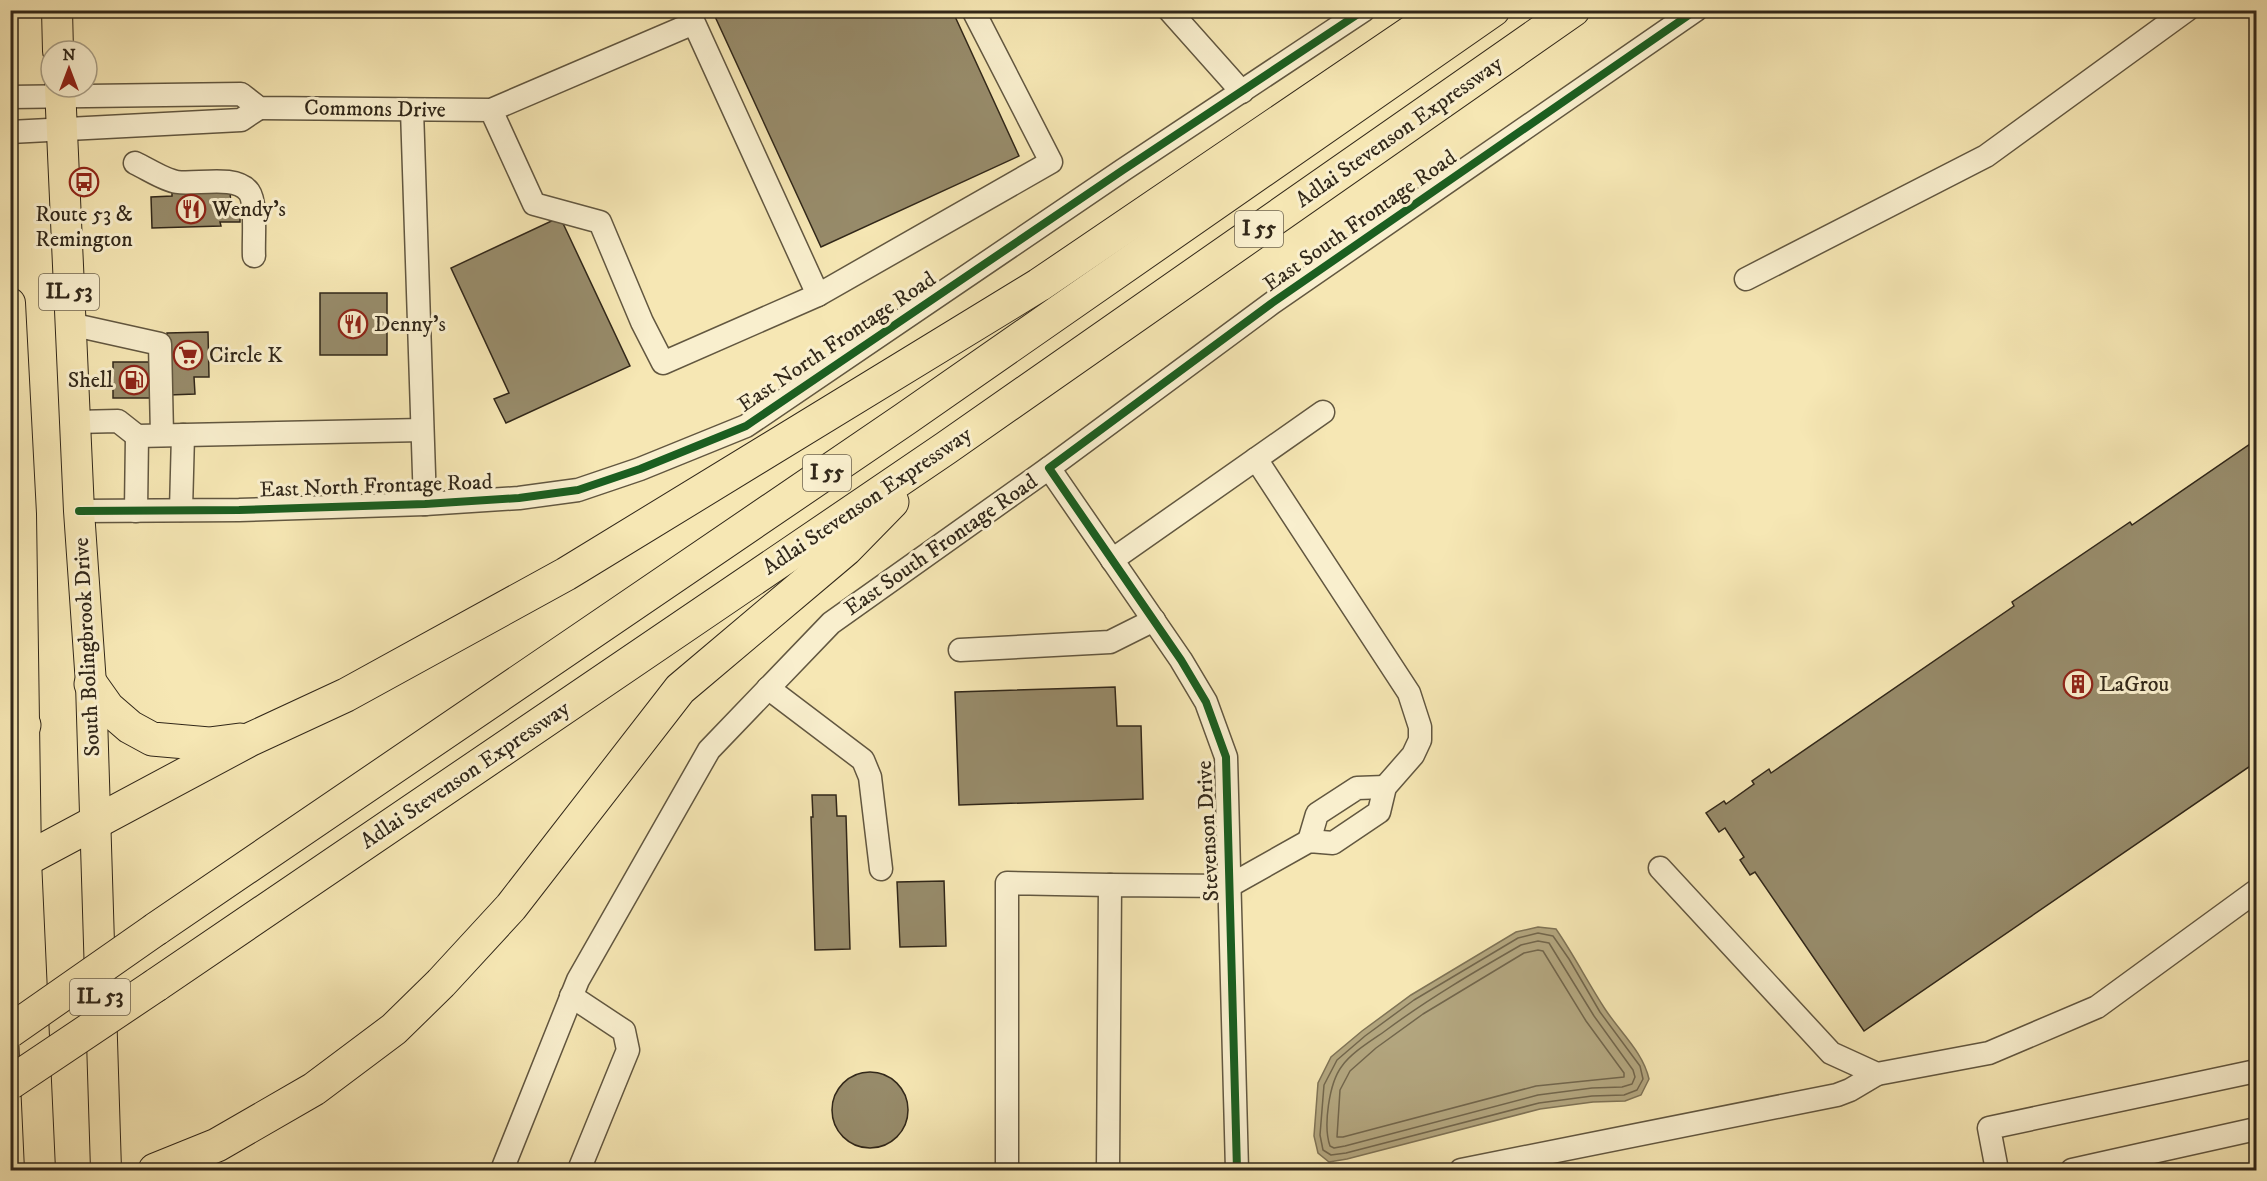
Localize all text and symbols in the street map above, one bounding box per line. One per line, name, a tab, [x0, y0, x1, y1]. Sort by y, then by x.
north arrow	[39, 39, 99, 99]
text: N	[62, 45, 76, 65]
street label: Adlai Stevenson Expressway	[1290, 50, 1508, 214]
street label: Commons Drive	[304, 94, 446, 124]
street label: East South Frontage Road	[1258, 144, 1462, 298]
bus stop icon: Route 53 & Remington	[68, 166, 100, 198]
restaurant icon: Wendy's	[175, 193, 207, 225]
place label: Wendy's	[211, 196, 286, 223]
place label: Route 53 & Remington	[35, 201, 133, 253]
road number: I 55	[1235, 211, 1283, 247]
street label: East North Frontage Road	[733, 266, 941, 418]
road number: IL 53	[39, 274, 99, 310]
restaurant icon: Denny's	[337, 308, 369, 340]
place label: Denny's	[374, 311, 446, 338]
supermarket icon: Circle K	[172, 339, 204, 371]
place label: Circle K	[209, 342, 283, 369]
fuel station icon: Shell	[118, 364, 150, 396]
place label: Shell	[68, 367, 113, 394]
street label: Adlai Stevenson Expressway	[757, 421, 977, 581]
road number: I 55	[803, 455, 851, 491]
street label: East North Frontage Road	[259, 468, 493, 504]
street label: East South Frontage Road	[839, 468, 1043, 622]
street label: South Bolingbrook Drive	[68, 537, 106, 757]
building icon: LaGrou	[2062, 668, 2094, 700]
place label: LaGrou	[2099, 671, 2169, 698]
street label: Adlai Stevenson Expressway	[355, 695, 575, 855]
street label: Stevenson Drive	[1191, 760, 1225, 902]
road number: IL 53	[70, 979, 130, 1015]

